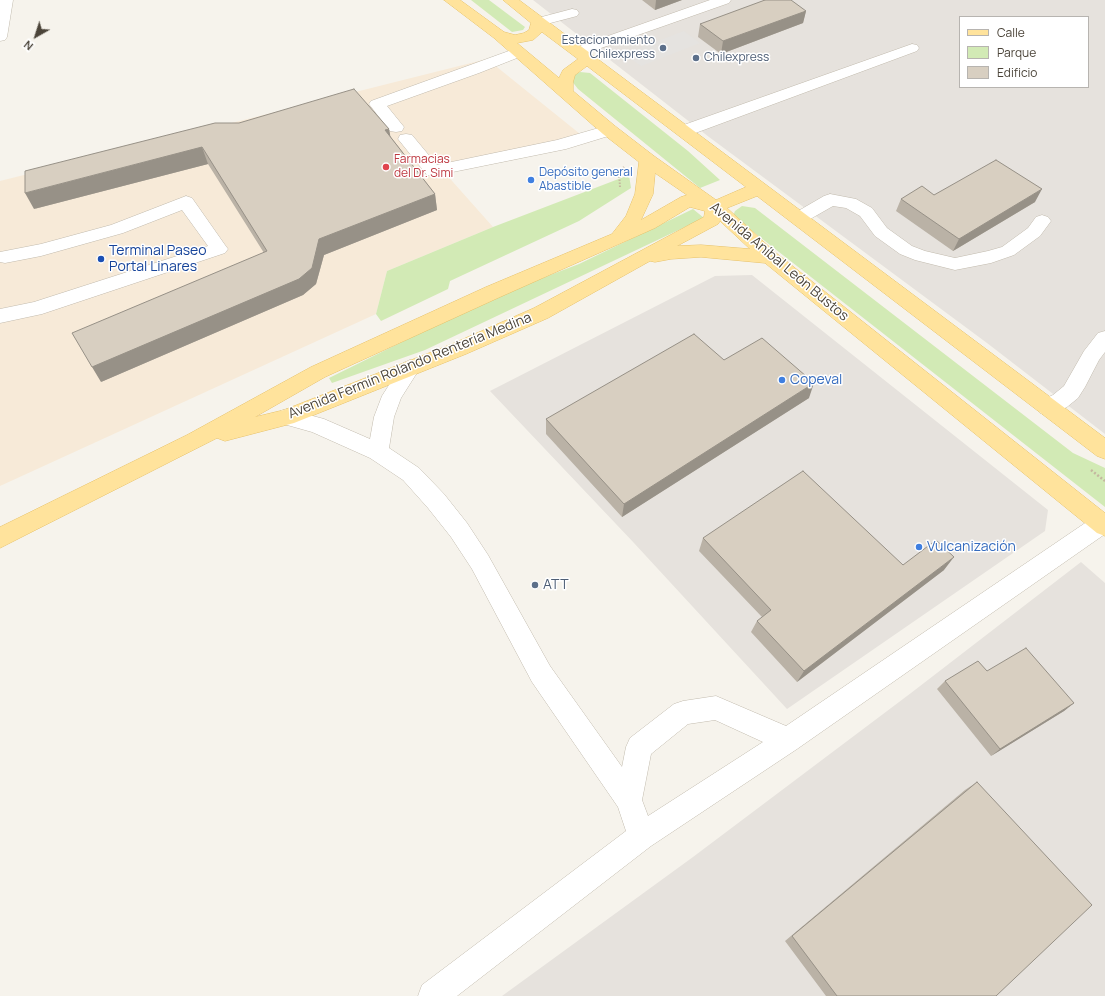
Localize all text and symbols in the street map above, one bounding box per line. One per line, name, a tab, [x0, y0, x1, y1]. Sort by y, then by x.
north arrow	[16, 16, 56, 56]
legend	[959, 16, 1089, 88]
text: Calle	[997, 24, 1025, 41]
place label: Estacionamiento Chilexpress	[562, 34, 655, 62]
text: N	[20, 37, 36, 54]
marker: Estacionamiento Chilexpress	[658, 43, 668, 53]
text: Parque	[997, 44, 1036, 61]
place label: Chilexpress	[704, 51, 769, 65]
marker: Chilexpress	[691, 53, 701, 63]
text: Edificio	[997, 64, 1037, 81]
place label: Farmacias del Dr. Simi	[394, 153, 453, 181]
marker: Farmacias del Dr. Simi	[381, 162, 391, 172]
place label: Depósito general Abastible	[539, 166, 633, 194]
marker: Depósito general Abastible	[526, 175, 536, 185]
street label: Avenida Aníbal León Bustos	[706, 199, 852, 325]
place label: Terminal Paseo Portal Linares	[109, 243, 206, 276]
marker: Terminal Paseo Portal Linares	[96, 254, 106, 264]
street label: Avenida Fermín Rolando Rentería Medina	[286, 309, 534, 423]
place label: Copeval	[790, 372, 842, 388]
marker: Copeval	[777, 375, 787, 385]
place label: Vulcanización	[927, 539, 1016, 555]
marker: Vulcanización	[914, 542, 924, 552]
place label: ATT	[543, 577, 569, 593]
marker: ATT	[530, 580, 540, 590]

